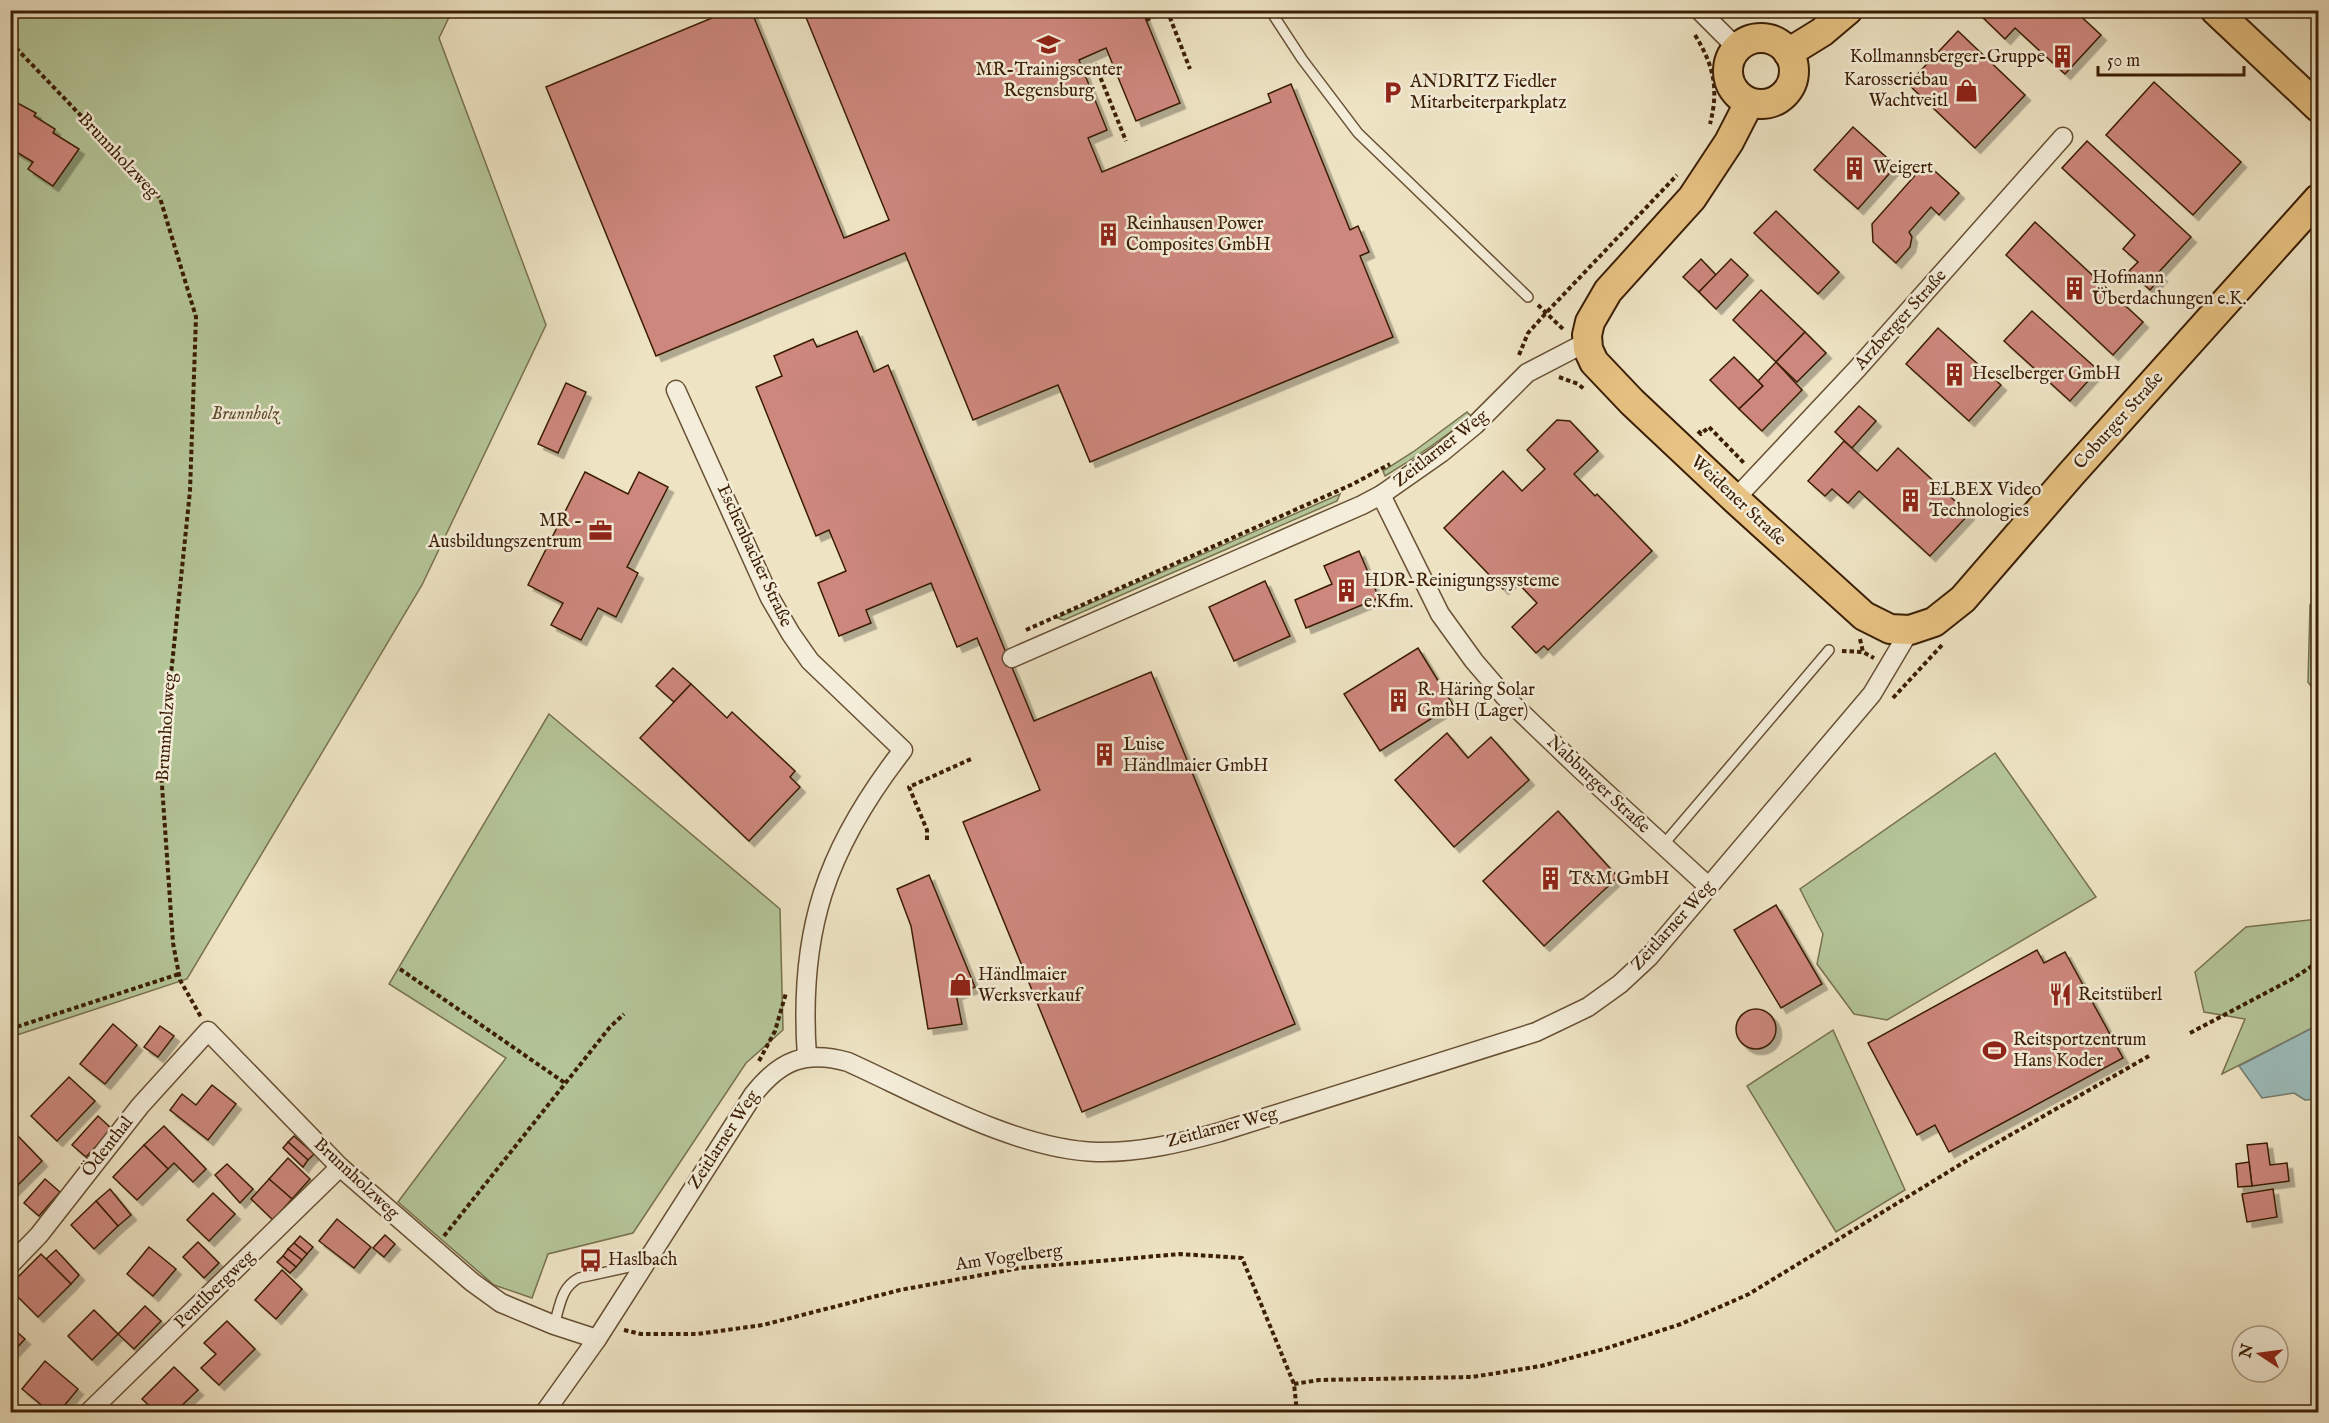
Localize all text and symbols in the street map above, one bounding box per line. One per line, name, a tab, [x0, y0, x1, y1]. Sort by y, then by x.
school or university icon: MR-Trainigscenter Regensburg	[1036, 31, 1062, 57]
scale bar	[2098, 39, 2244, 77]
building icon: Kollmannsberger-Gruppe	[2050, 44, 2076, 70]
place label: Kollmannsberger-Gruppe	[1850, 46, 2045, 69]
text: 50 m	[2107, 50, 2140, 73]
place label: MR-Trainigscenter Regensburg	[976, 59, 1123, 103]
place label: Karosseriebau Wachtveitl	[1844, 69, 1948, 113]
place label: ANDRITZ Fiedler Mitarbeiterparkplatz	[1409, 71, 1567, 115]
shop icon: Karosseriebau Wachtveitl	[1953, 77, 1979, 103]
parking icon: ANDRITZ Fiedler Mitarbeiterparkplatz	[1379, 79, 1405, 105]
street label: Brunnholzweg	[72, 108, 164, 204]
building icon: Weigert	[1842, 155, 1868, 181]
place label: Weigert	[1873, 157, 1933, 180]
place label: Reinhausen Power Composites GmbH	[1126, 213, 1271, 257]
building icon: Reinhausen Power Composites GmbH	[1095, 221, 1121, 247]
street label: Arzberger Straße	[1849, 265, 1952, 376]
place label: Hofmann Überdachungen e.K.	[2092, 267, 2246, 311]
building icon: Hofmann Überdachungen e.K.	[2061, 275, 2087, 301]
building icon: Heselberger GmbH	[1941, 361, 1967, 387]
place label: Heselberger GmbH	[1972, 363, 2121, 386]
street label: Coburger Straße	[2069, 367, 2169, 475]
park label: Brunnholz	[211, 403, 281, 426]
street label: Zeitlarner Weg	[1389, 405, 1493, 493]
street label: Weidener Straße	[1685, 451, 1791, 551]
place label: ELBEX Video Technologies	[1929, 479, 2042, 523]
street label: Eschenbacher Straße	[711, 481, 797, 631]
building icon: ELBEX Video Technologies	[1898, 487, 1924, 513]
place label: MR - Ausbildungszentrum	[427, 510, 582, 554]
office icon: MR - Ausbildungszentrum	[587, 518, 613, 544]
place label: HDR-Reinigungssysteme e.Kfm.	[1364, 570, 1560, 614]
building icon: HDR-Reinigungssysteme e.Kfm.	[1333, 578, 1359, 604]
street label: Brunnholzweg	[152, 671, 182, 782]
place label: R. Häring Solar GmbH (Lager)	[1417, 679, 1535, 723]
building icon: R. Häring Solar GmbH (Lager)	[1386, 687, 1412, 713]
street label: Nabburger Straße	[1541, 731, 1655, 839]
place label: Luise Händlmaier GmbH	[1123, 734, 1269, 778]
building icon: Luise Händlmaier GmbH	[1092, 742, 1118, 768]
building icon: T&M GmbH	[1538, 866, 1564, 892]
place label: T&M GmbH	[1569, 868, 1669, 891]
street label: Zeitlarner Weg	[1626, 876, 1720, 976]
place label: Händlmaier Werksverkauf	[978, 964, 1084, 1008]
shop icon: Händlmaier Werksverkauf	[947, 972, 973, 998]
restaurant icon: Reitstüberl	[2047, 982, 2073, 1008]
place label: Reitstüberl	[2078, 984, 2162, 1007]
place label: Reitsportzentrum Hans Koder	[2013, 1029, 2147, 1073]
sports icon: Reitsportzentrum Hans Koder	[1982, 1037, 2008, 1063]
street label: Zeitlarner Weg	[683, 1086, 765, 1194]
street label: Zeitlarner Weg	[1164, 1102, 1280, 1154]
street label: Ödenthal	[76, 1111, 139, 1182]
street label: Brunnholzweg	[308, 1133, 404, 1225]
street label: Am Vogelberg	[953, 1239, 1064, 1277]
street label: Pentlbergweg	[170, 1246, 260, 1334]
bus stop icon: Haslbach	[577, 1247, 603, 1273]
place label: Haslbach	[608, 1249, 678, 1272]
north arrow	[2230, 1324, 2290, 1384]
text: N	[2236, 1342, 2259, 1361]

